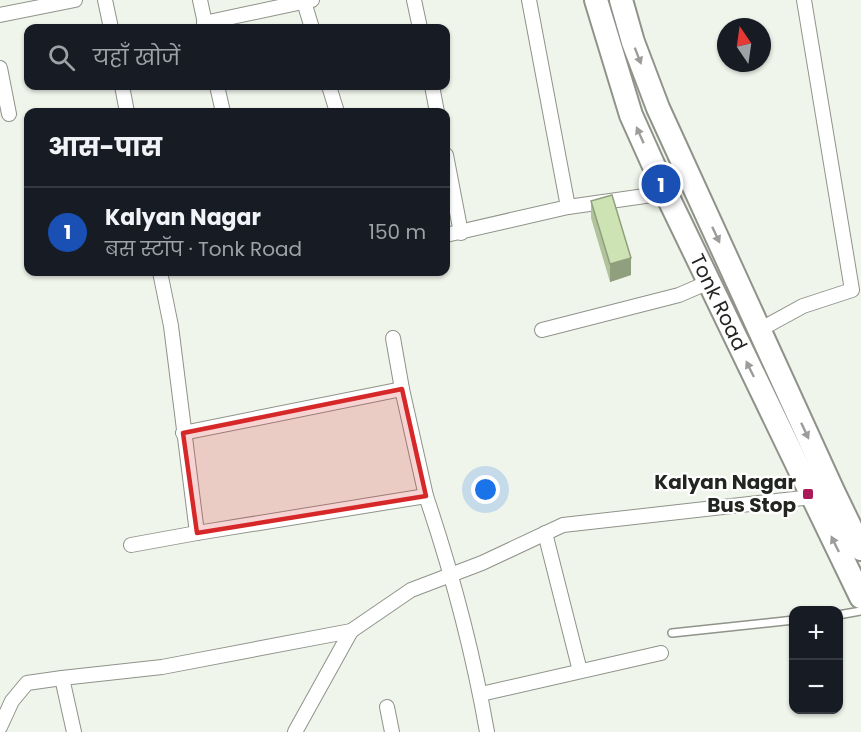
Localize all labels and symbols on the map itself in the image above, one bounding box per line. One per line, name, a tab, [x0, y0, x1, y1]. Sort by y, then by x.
north arrow	[717, 18, 771, 72]
one-way arrow	[634, 47, 644, 65]
one-way arrow	[635, 126, 645, 144]
pin: 1	[642, 162, 680, 207]
one-way arrow	[711, 226, 720, 243]
street label: Tonk Road	[683, 249, 754, 355]
one-way arrow	[746, 360, 755, 377]
one-way arrow	[801, 423, 810, 440]
place label: Kalyan Nagar Bus Stop	[654, 468, 796, 519]
your location	[471, 475, 500, 504]
marker: Kalyan Nagar Bus Stop	[801, 487, 815, 501]
one-way arrow	[830, 536, 840, 553]

